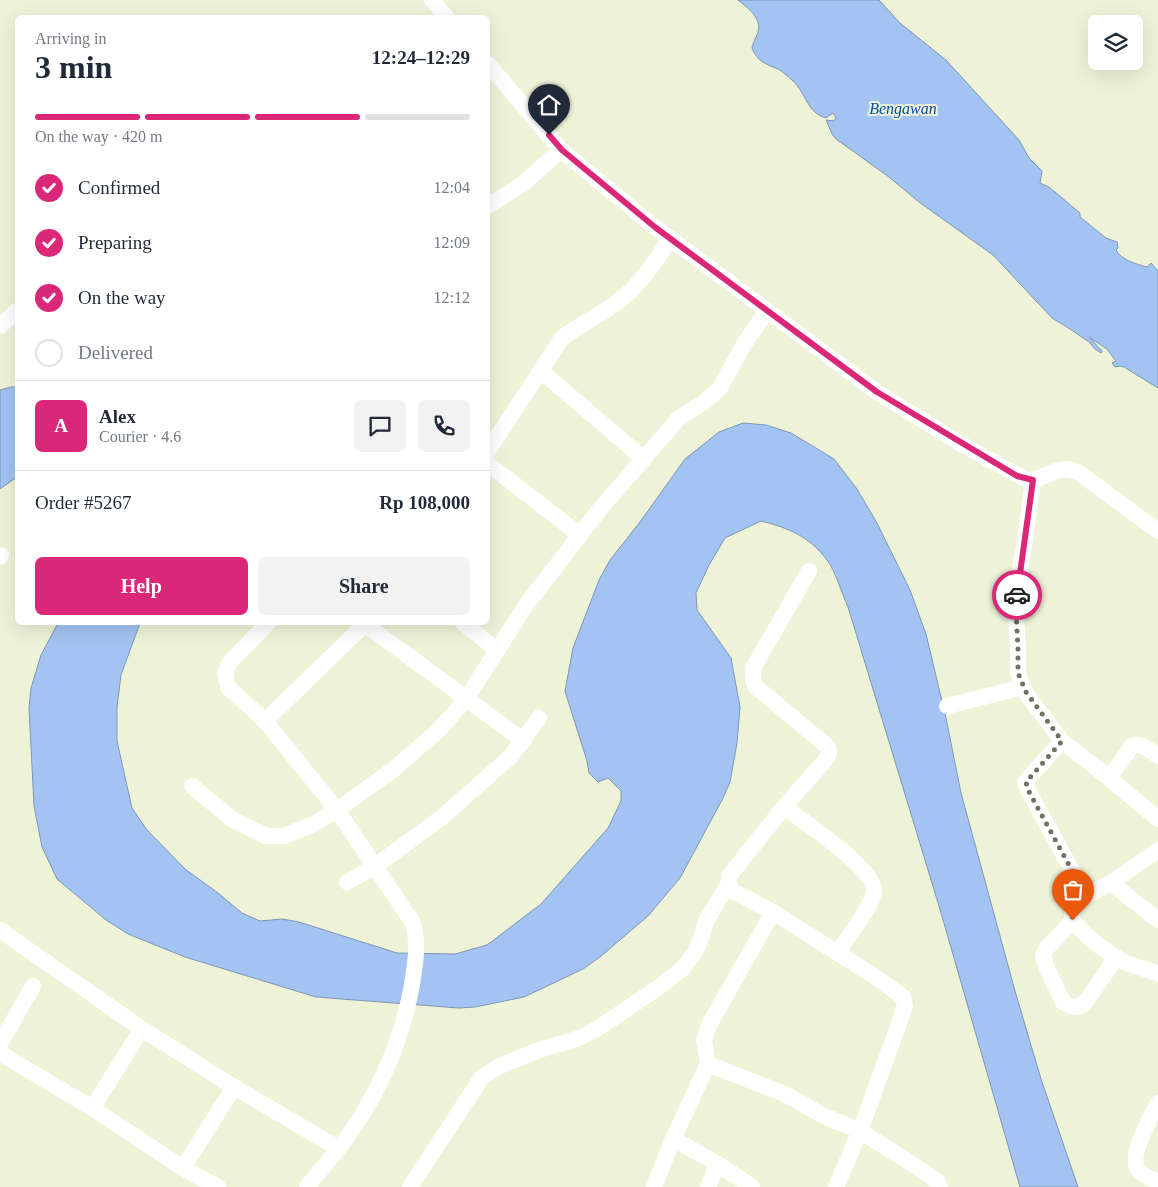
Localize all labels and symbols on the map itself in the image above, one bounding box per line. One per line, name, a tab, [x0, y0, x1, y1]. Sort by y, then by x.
pin	[528, 84, 570, 135]
water label: Bengawan	[869, 100, 937, 118]
courier	[992, 570, 1042, 620]
pin	[1052, 869, 1094, 920]

